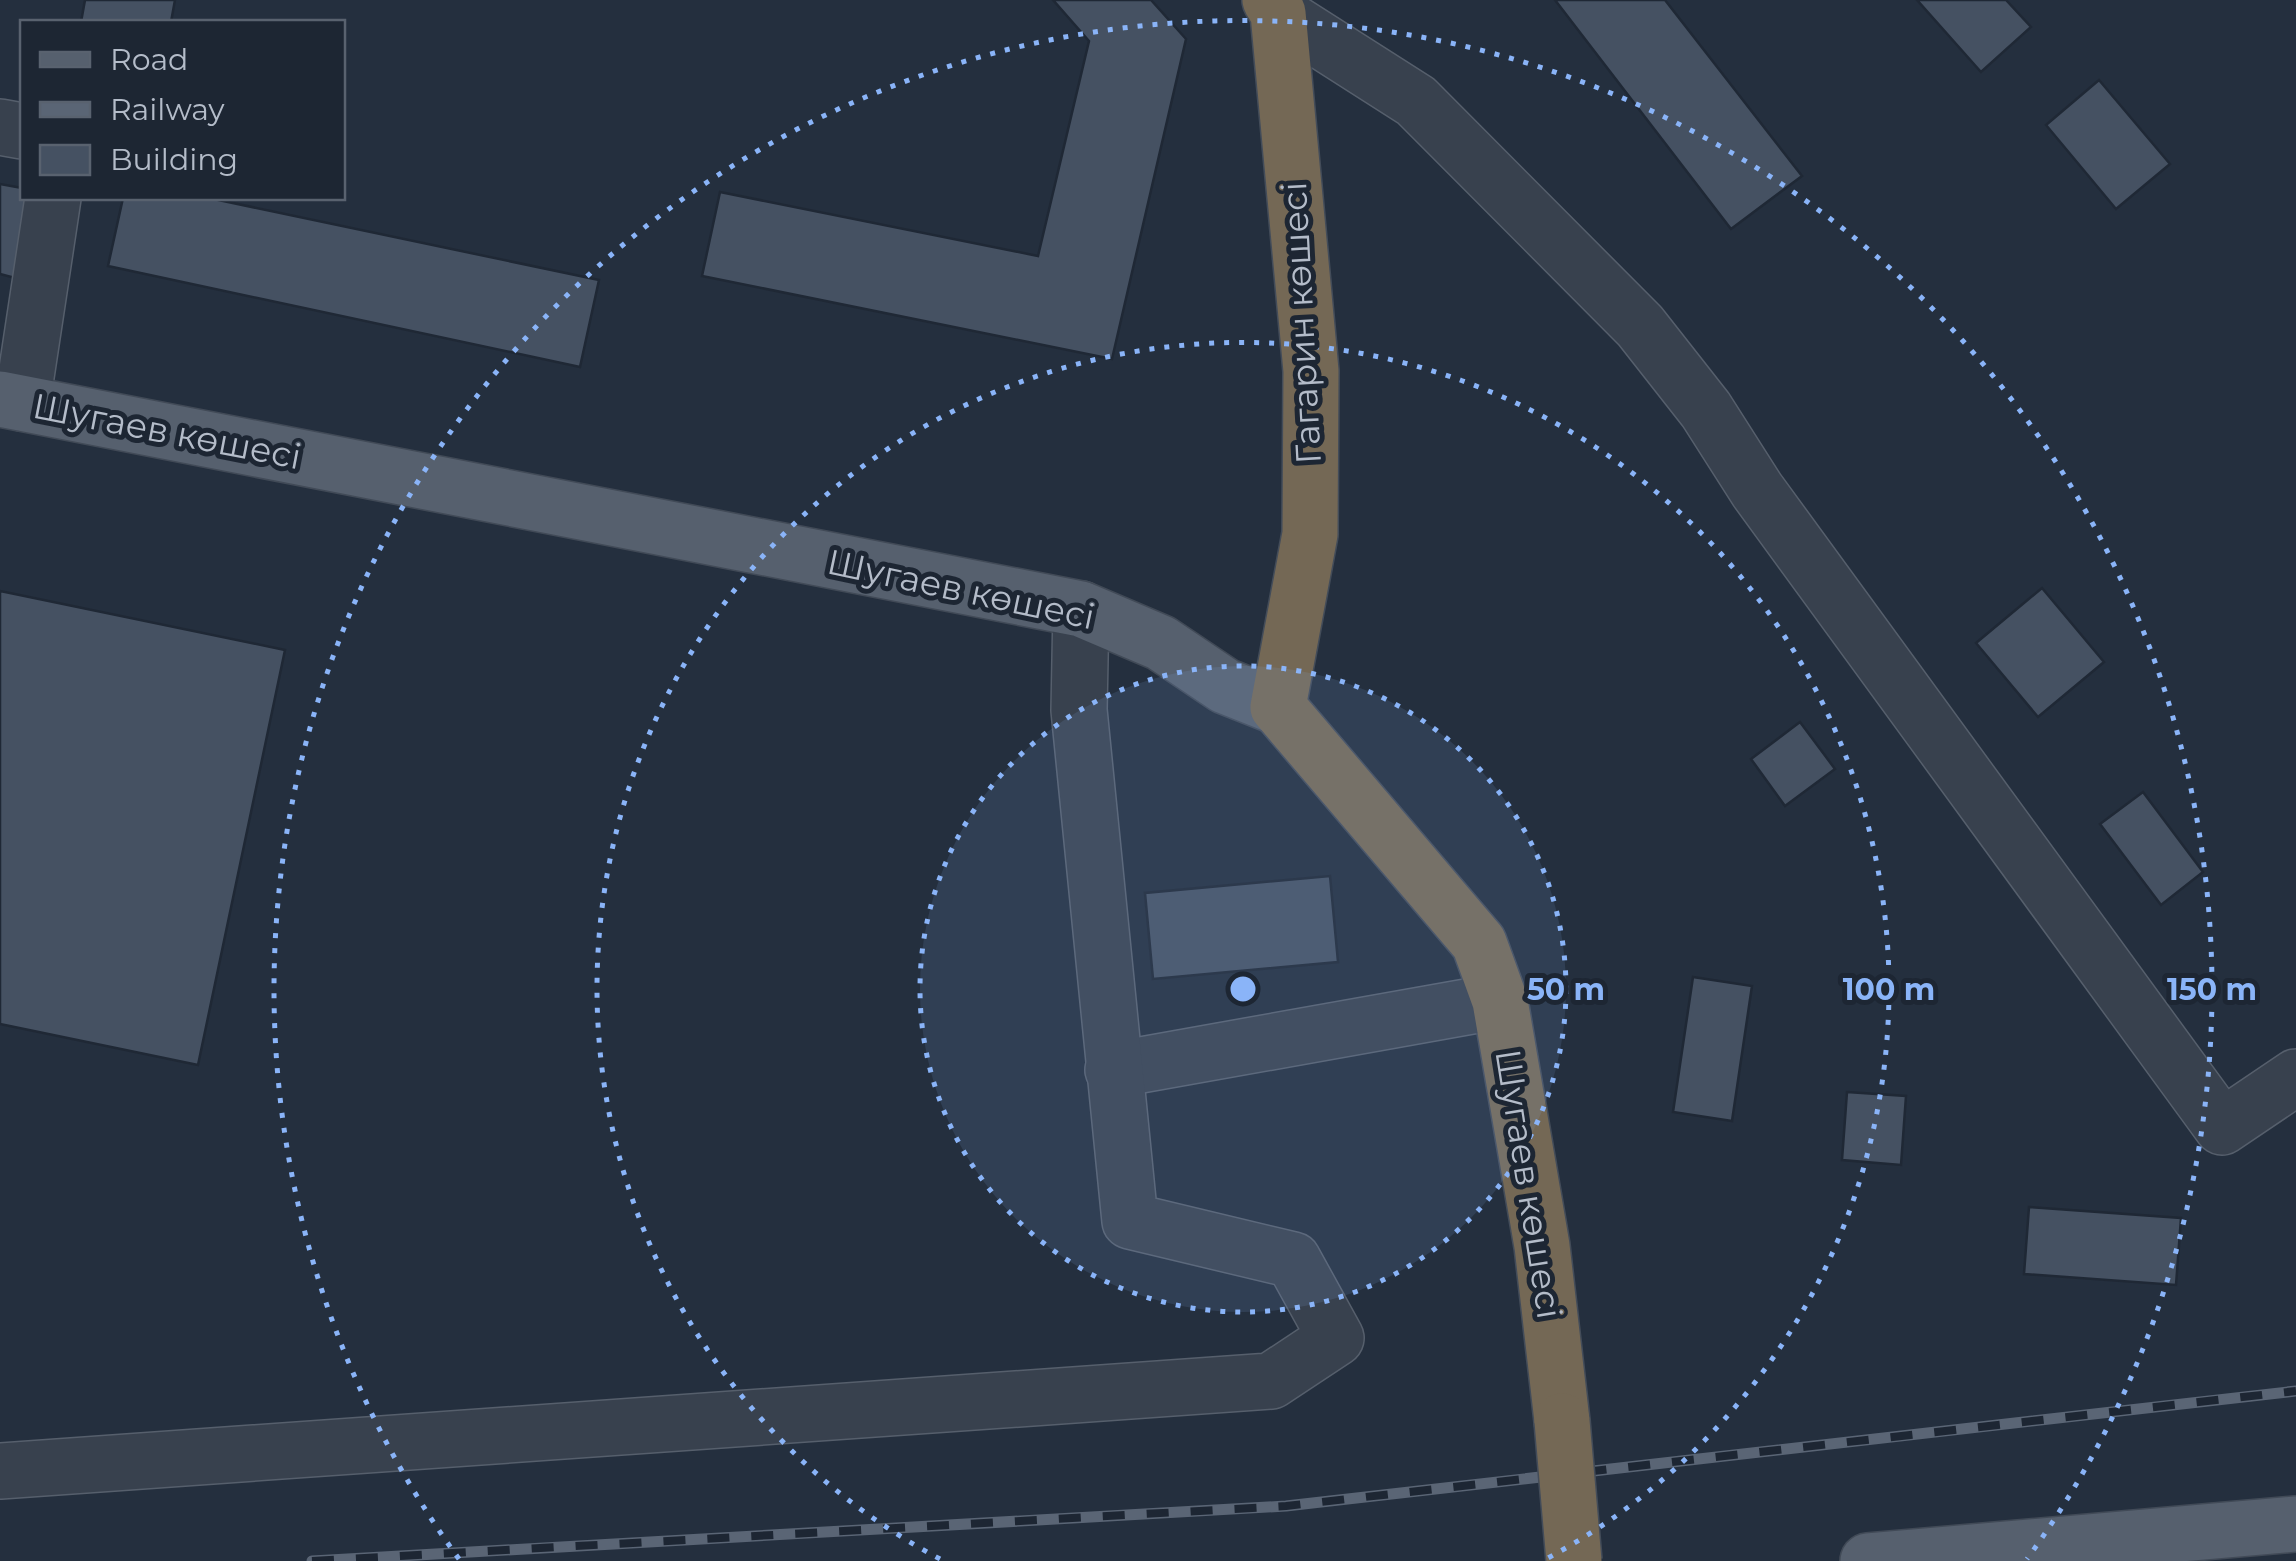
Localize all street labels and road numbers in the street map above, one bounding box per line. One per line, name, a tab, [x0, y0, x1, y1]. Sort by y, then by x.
street label: Гагарин көшесі	[1272, 181, 1330, 465]
street label: Шугаев көшесі	[29, 384, 305, 478]
street label: Шугаев көшесі	[823, 540, 1099, 638]
street label: Шугаев көшесі	[1486, 1046, 1572, 1322]

